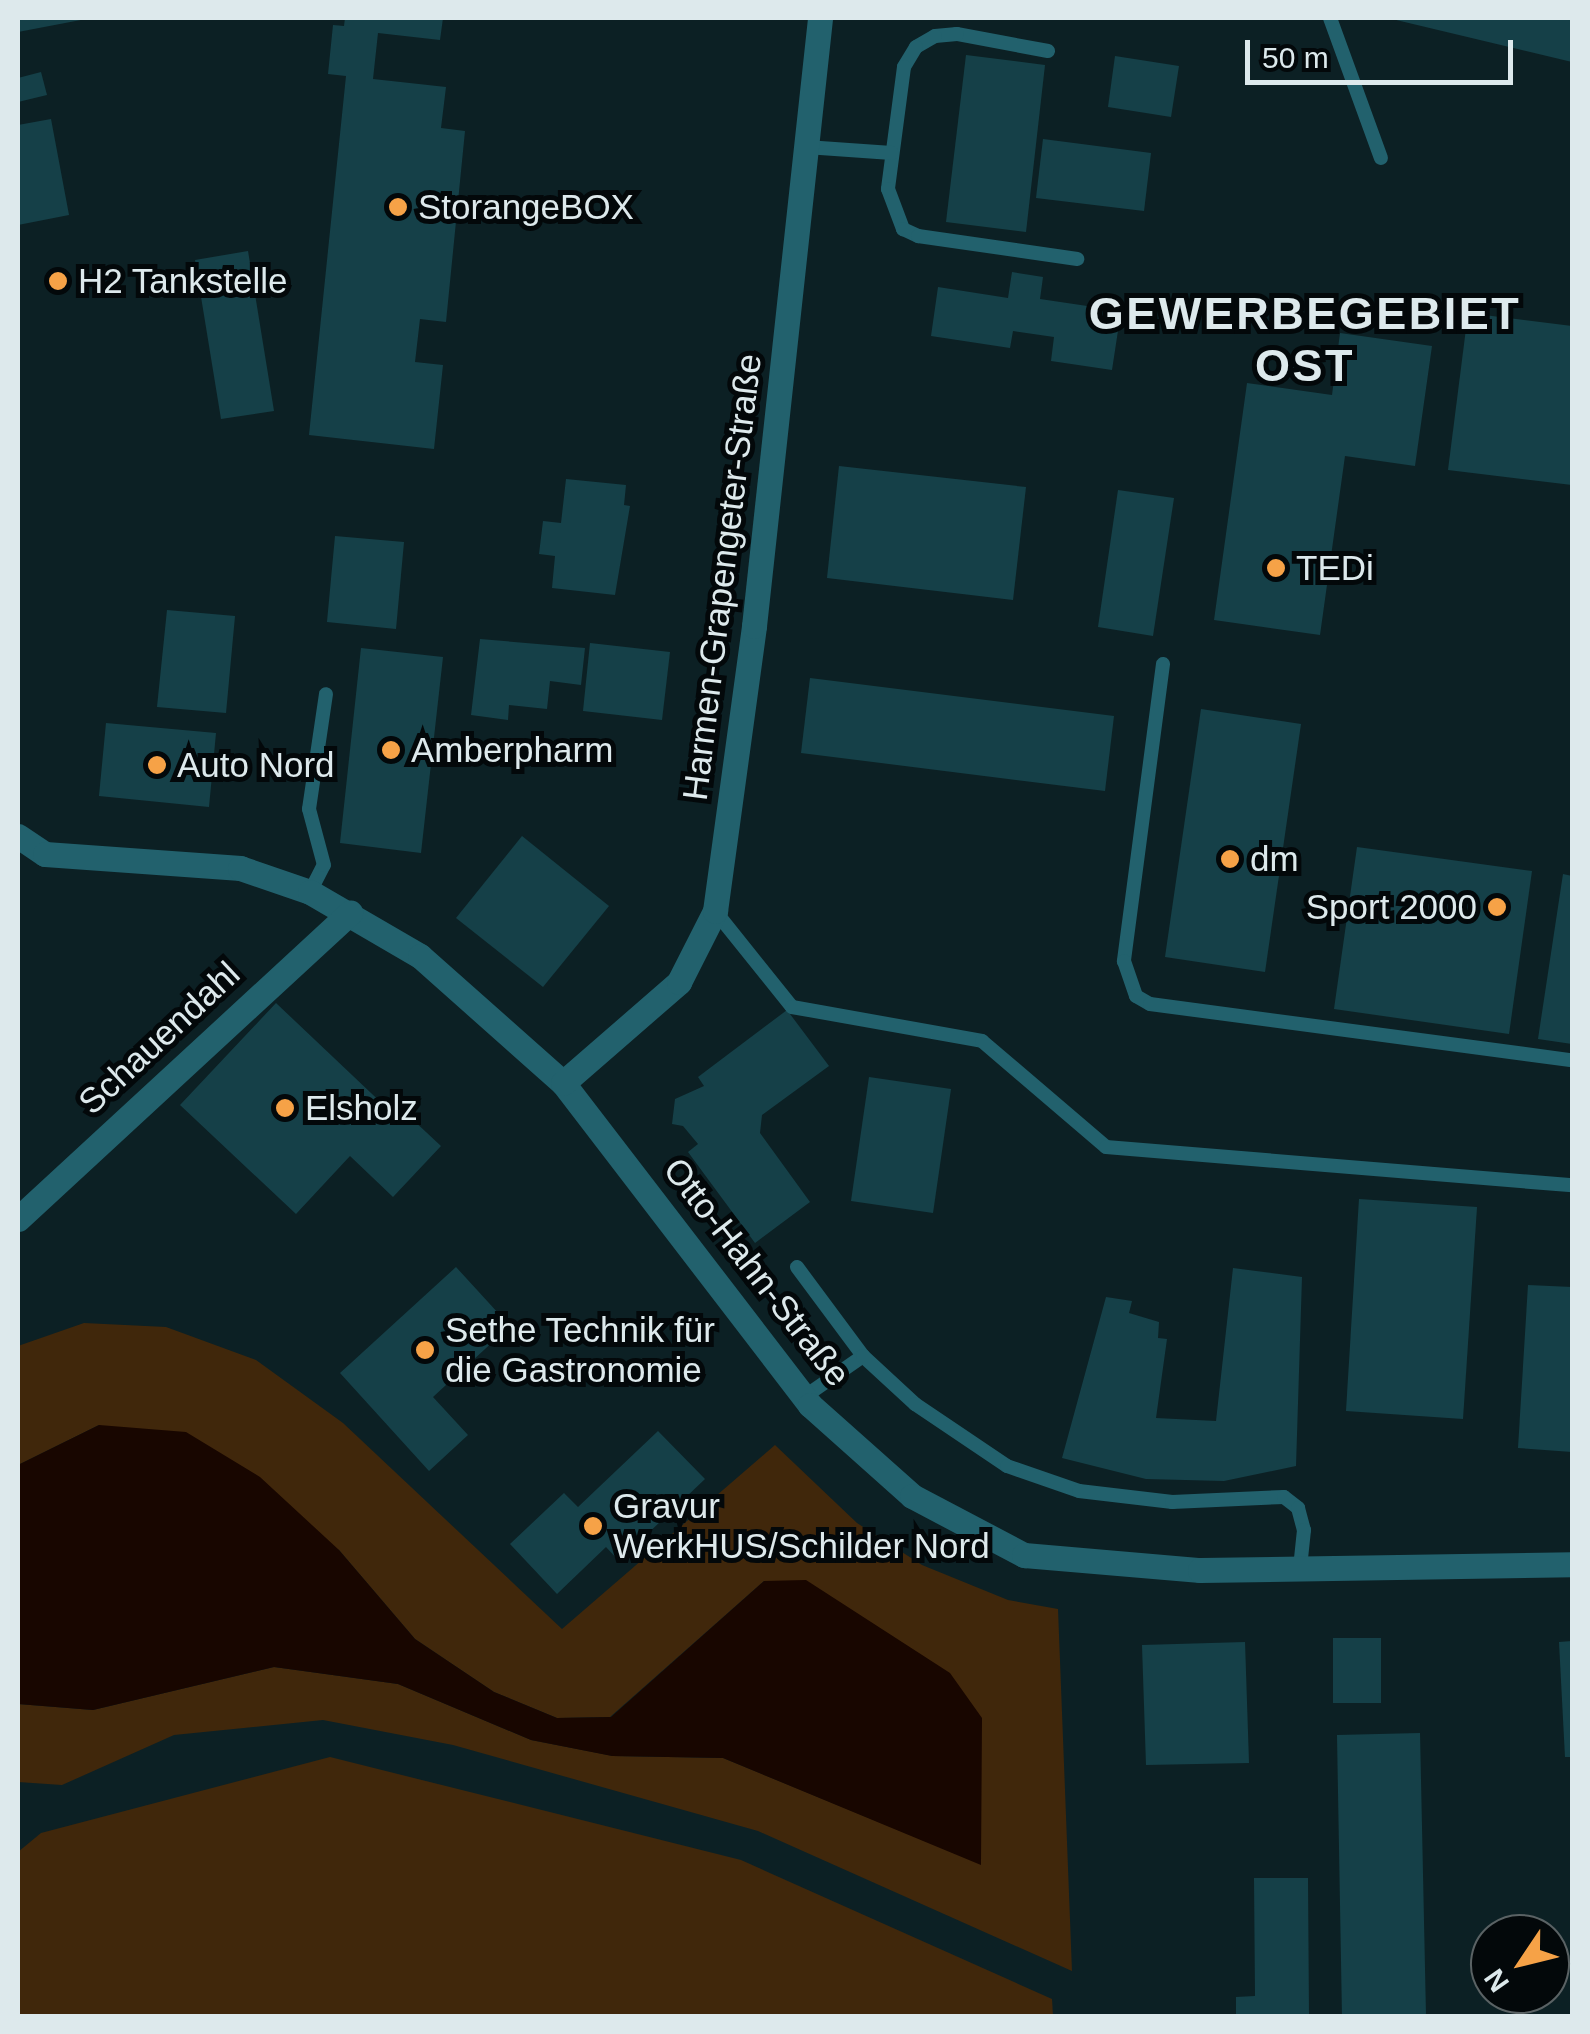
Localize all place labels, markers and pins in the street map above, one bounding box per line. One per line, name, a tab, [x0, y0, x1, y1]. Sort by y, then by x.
place label: StorangeBOX	[418, 186, 634, 228]
marker: StorangeBOX	[387, 196, 409, 218]
place label: H2 Tankstelle	[78, 260, 288, 302]
marker: H2 Tankstelle	[47, 270, 69, 292]
place label: TEDi	[1296, 547, 1374, 589]
marker: TEDi	[1265, 557, 1287, 579]
place label: Amberpharm	[411, 729, 613, 771]
marker: Amberpharm	[380, 739, 402, 761]
place label: Auto Nord	[177, 744, 335, 786]
marker: Auto Nord	[146, 754, 168, 776]
place label: dm	[1250, 838, 1299, 880]
marker: dm	[1219, 848, 1241, 870]
place label: Sport 2000	[1306, 886, 1477, 928]
marker: Sport 2000	[1486, 896, 1508, 918]
place label: Elsholz	[305, 1087, 418, 1129]
marker: Elsholz	[274, 1097, 296, 1119]
place label: Sethe Technik für die Gastronomie	[445, 1309, 715, 1391]
marker: Sethe Technik für die Gastronomie	[414, 1339, 436, 1361]
place label: Gravur WerkHUS/Schilder Nord	[613, 1485, 990, 1567]
marker: Gravur WerkHUS/Schilder Nord	[582, 1515, 604, 1537]

